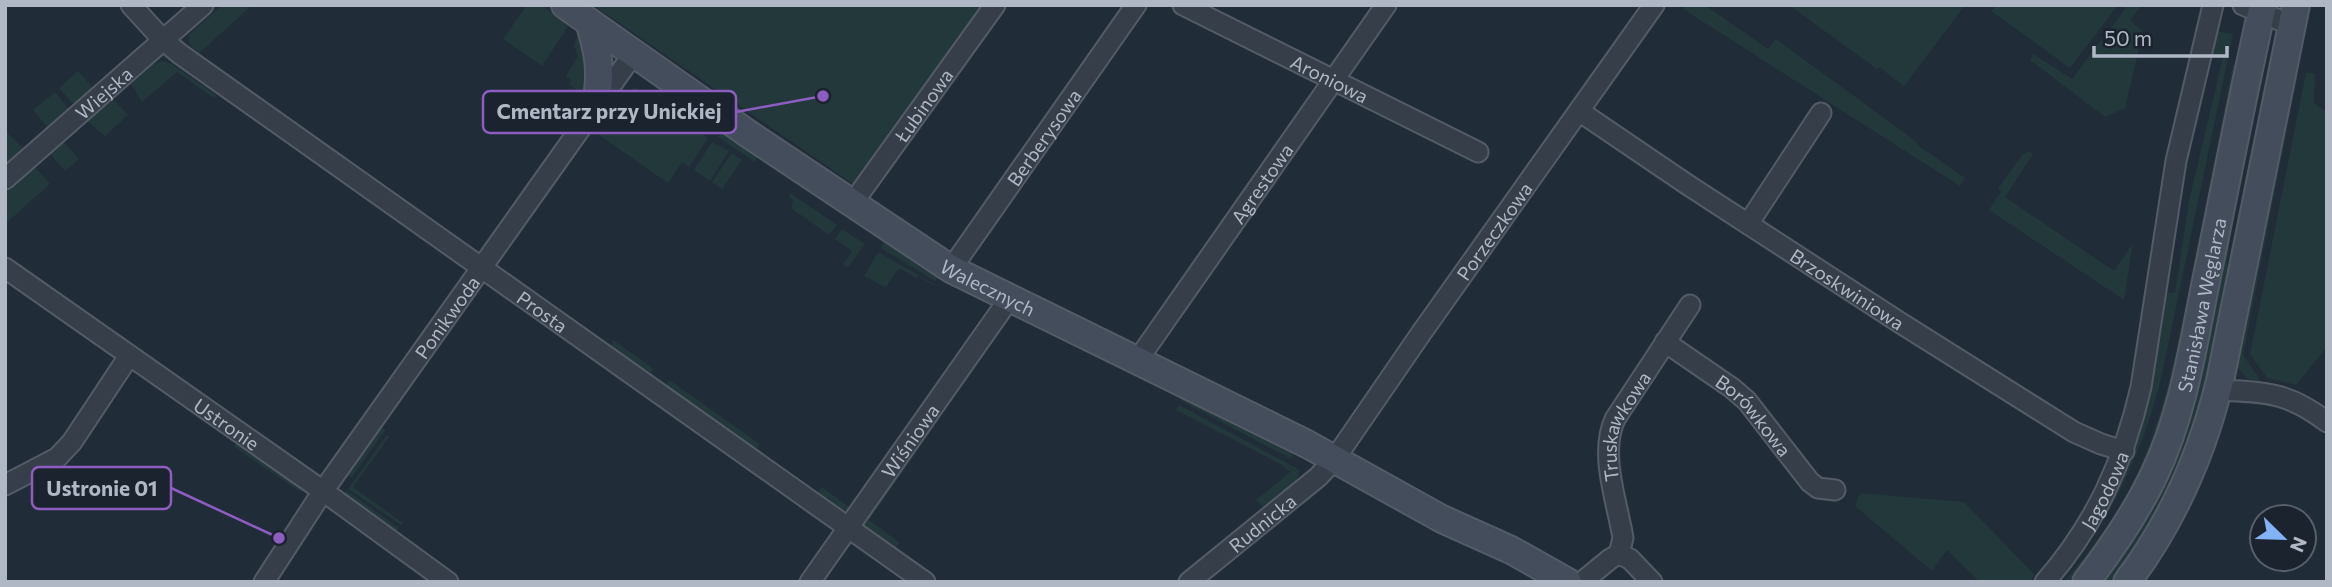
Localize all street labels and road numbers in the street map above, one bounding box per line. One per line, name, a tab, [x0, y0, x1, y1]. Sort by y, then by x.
street label: Aroniowa	[1287, 49, 1372, 107]
street label: Wiejska	[70, 61, 137, 124]
street label: Łubinowa	[889, 64, 957, 147]
street label: Berberysowa	[1002, 84, 1085, 190]
street label: Agrestowa	[1225, 139, 1297, 228]
street label: Porzeczkowa	[1451, 177, 1536, 284]
street label: Stanisława Węglarza	[2172, 216, 2230, 394]
street label: Brzoskwiniowa	[1786, 243, 1909, 334]
street label: Walecznych	[936, 254, 1039, 320]
street label: Ponikwoda	[409, 271, 484, 363]
street label: Prosta	[513, 285, 572, 337]
street label: Truskawkowa	[1597, 367, 1655, 483]
street label: Borówkowa	[1712, 369, 1797, 460]
street label: Ustronie	[190, 393, 264, 454]
street label: Wiśniowa	[876, 399, 943, 482]
street label: Jagodowa	[2076, 448, 2133, 533]
street label: Rudnicka	[1224, 489, 1300, 557]

